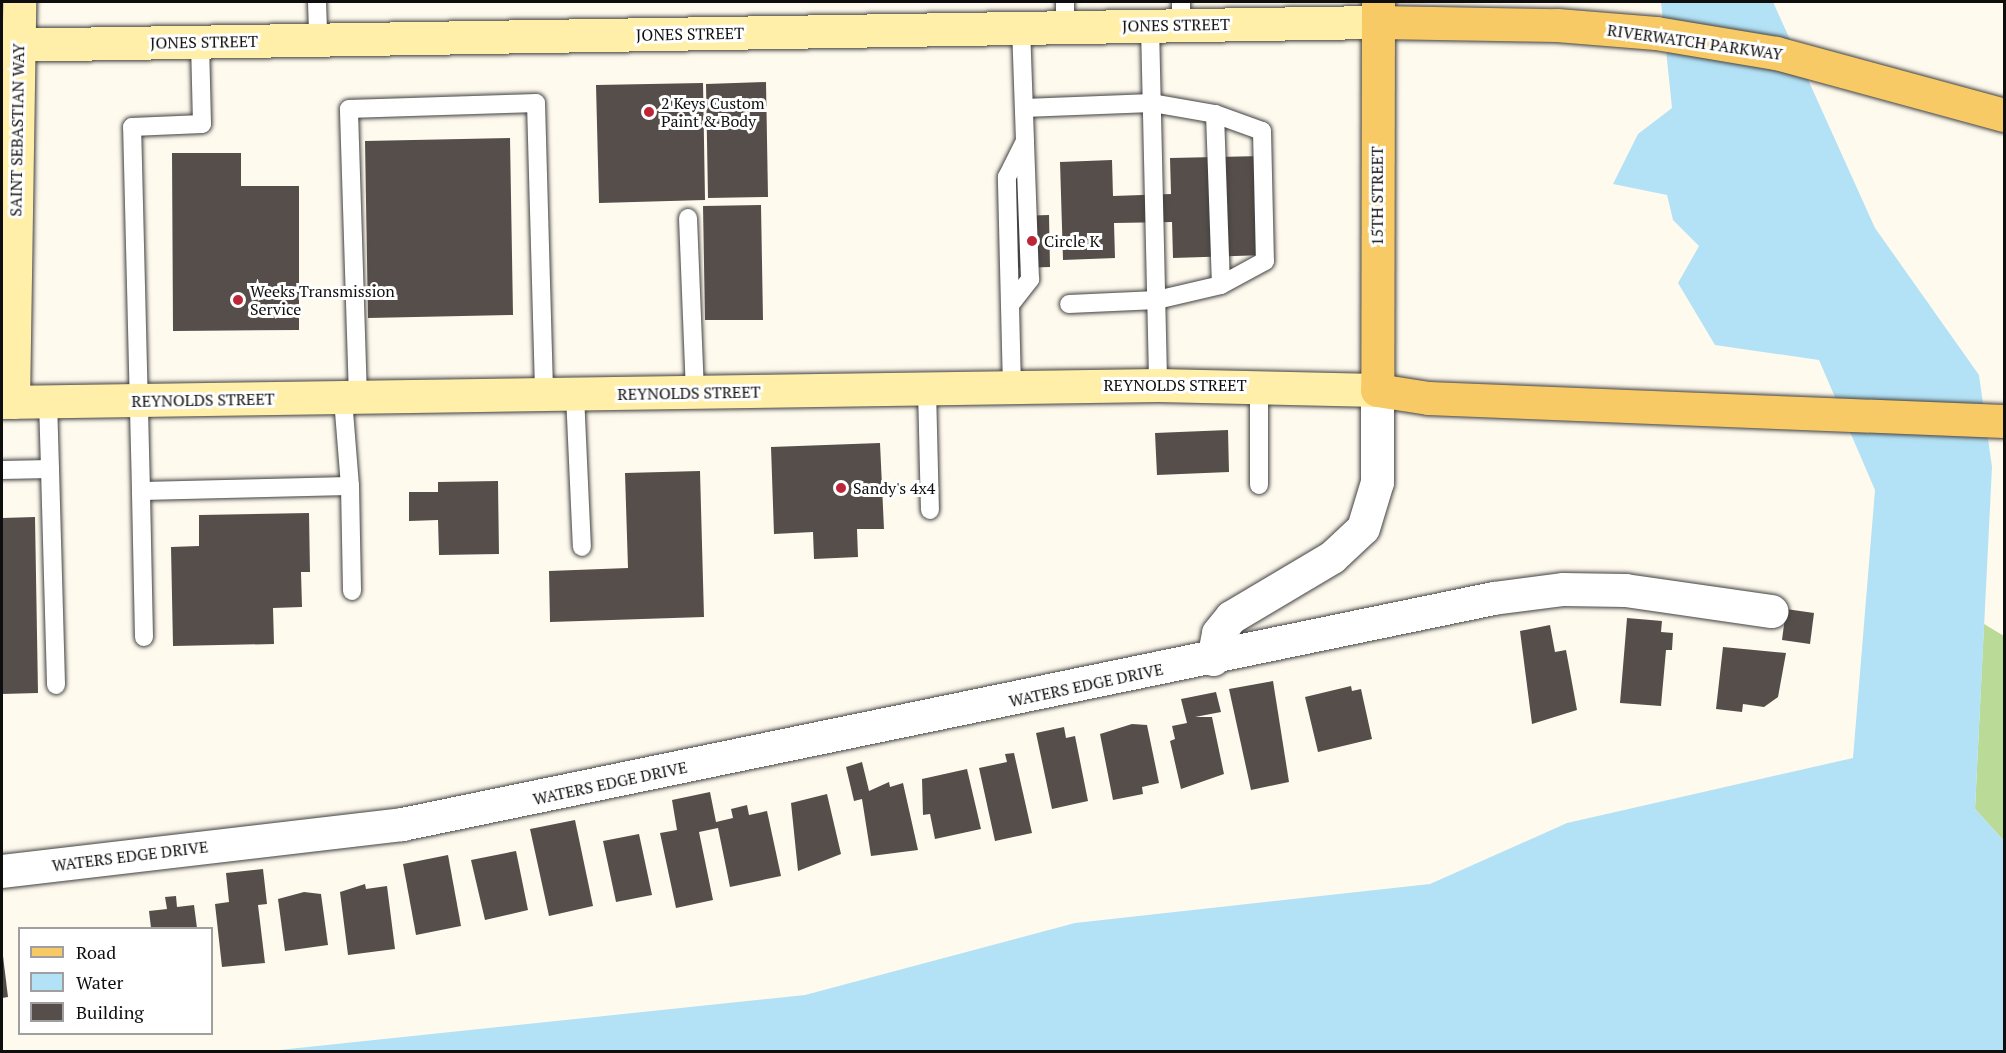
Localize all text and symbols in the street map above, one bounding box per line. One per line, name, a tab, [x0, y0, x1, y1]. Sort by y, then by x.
street label: JONES STREET	[1122, 14, 1230, 36]
street label: RIVERWATCH PARKWAY	[1606, 20, 1784, 64]
street label: JONES STREET	[636, 23, 744, 45]
street label: JONES STREET	[150, 31, 258, 53]
street label: SAINT SEBASTIAN WAY	[6, 43, 28, 217]
place label: 2 Keys Custom Paint & Body	[661, 93, 765, 131]
marker: 2 Keys Custom Paint & Body	[642, 105, 656, 119]
street label: 15TH STREET	[1367, 146, 1387, 246]
place label: Circle K	[1044, 231, 1100, 251]
marker: Circle K	[1025, 234, 1039, 248]
place label: Weeks Transmission Service	[250, 281, 395, 319]
marker: Weeks Transmission Service	[231, 293, 245, 307]
street label: REYNOLDS STREET	[1103, 375, 1247, 395]
street label: REYNOLDS STREET	[617, 382, 761, 404]
street label: REYNOLDS STREET	[131, 389, 275, 411]
place label: Sandy's 4x4	[853, 478, 935, 498]
marker: Sandy's 4x4	[834, 481, 848, 495]
street label: WATERS EDGE DRIVE	[1007, 659, 1165, 711]
street label: WATERS EDGE DRIVE	[531, 757, 689, 809]
street label: WATERS EDGE DRIVE	[51, 837, 209, 875]
legend	[18, 927, 213, 1035]
text: Road	[76, 940, 116, 964]
text: Water	[76, 970, 123, 994]
text: Building	[76, 1000, 144, 1024]

